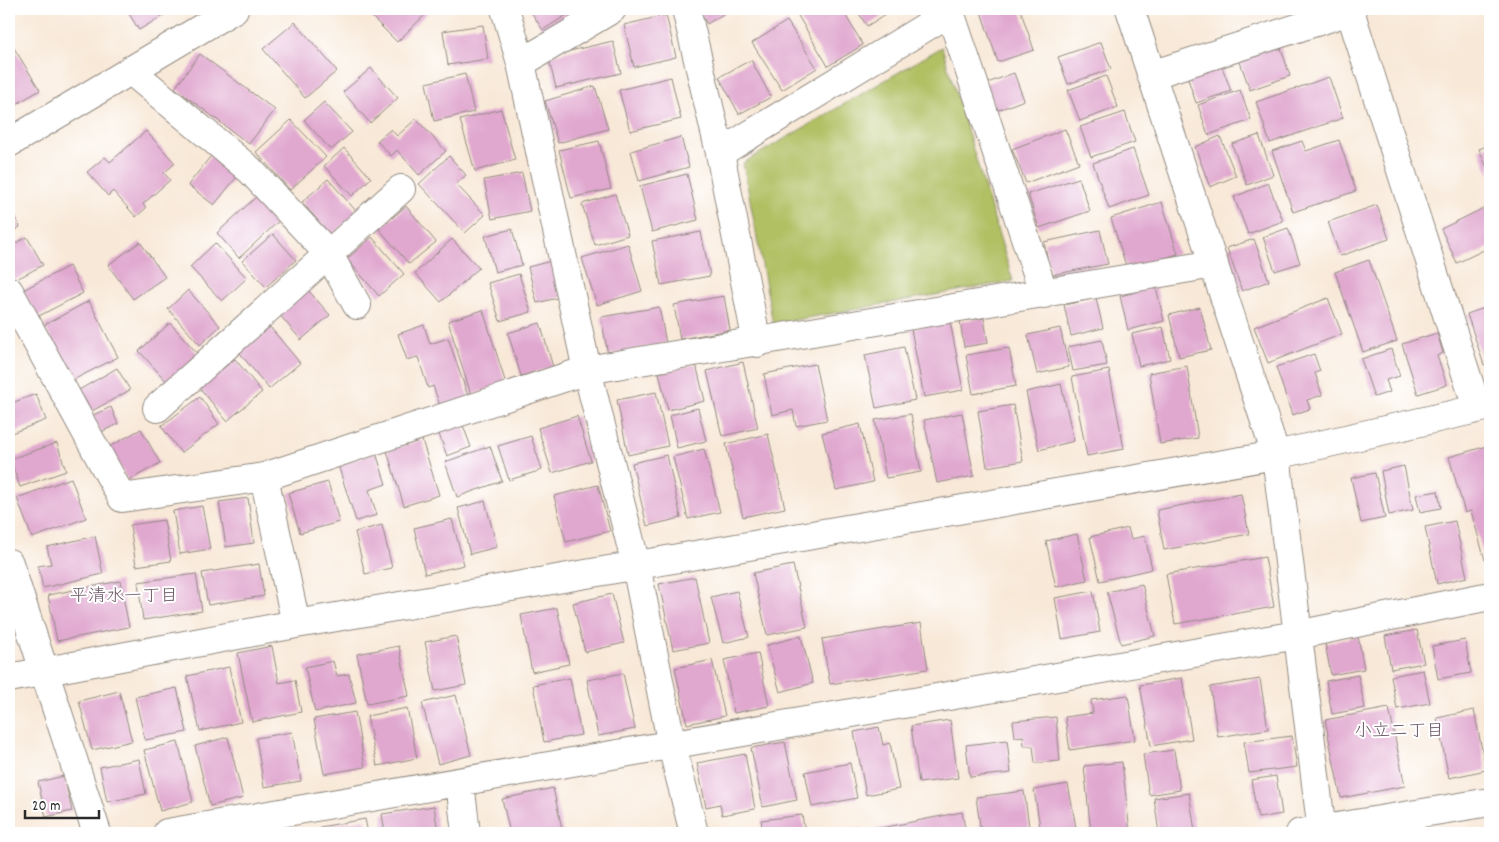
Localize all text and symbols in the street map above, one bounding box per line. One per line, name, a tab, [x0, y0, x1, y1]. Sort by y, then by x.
district label: 平清水一丁目	[70, 585, 178, 610]
district label: 小立二丁目	[1354, 720, 1444, 745]
scale bar	[25, 787, 99, 819]
text: 20 m	[32, 796, 60, 818]

